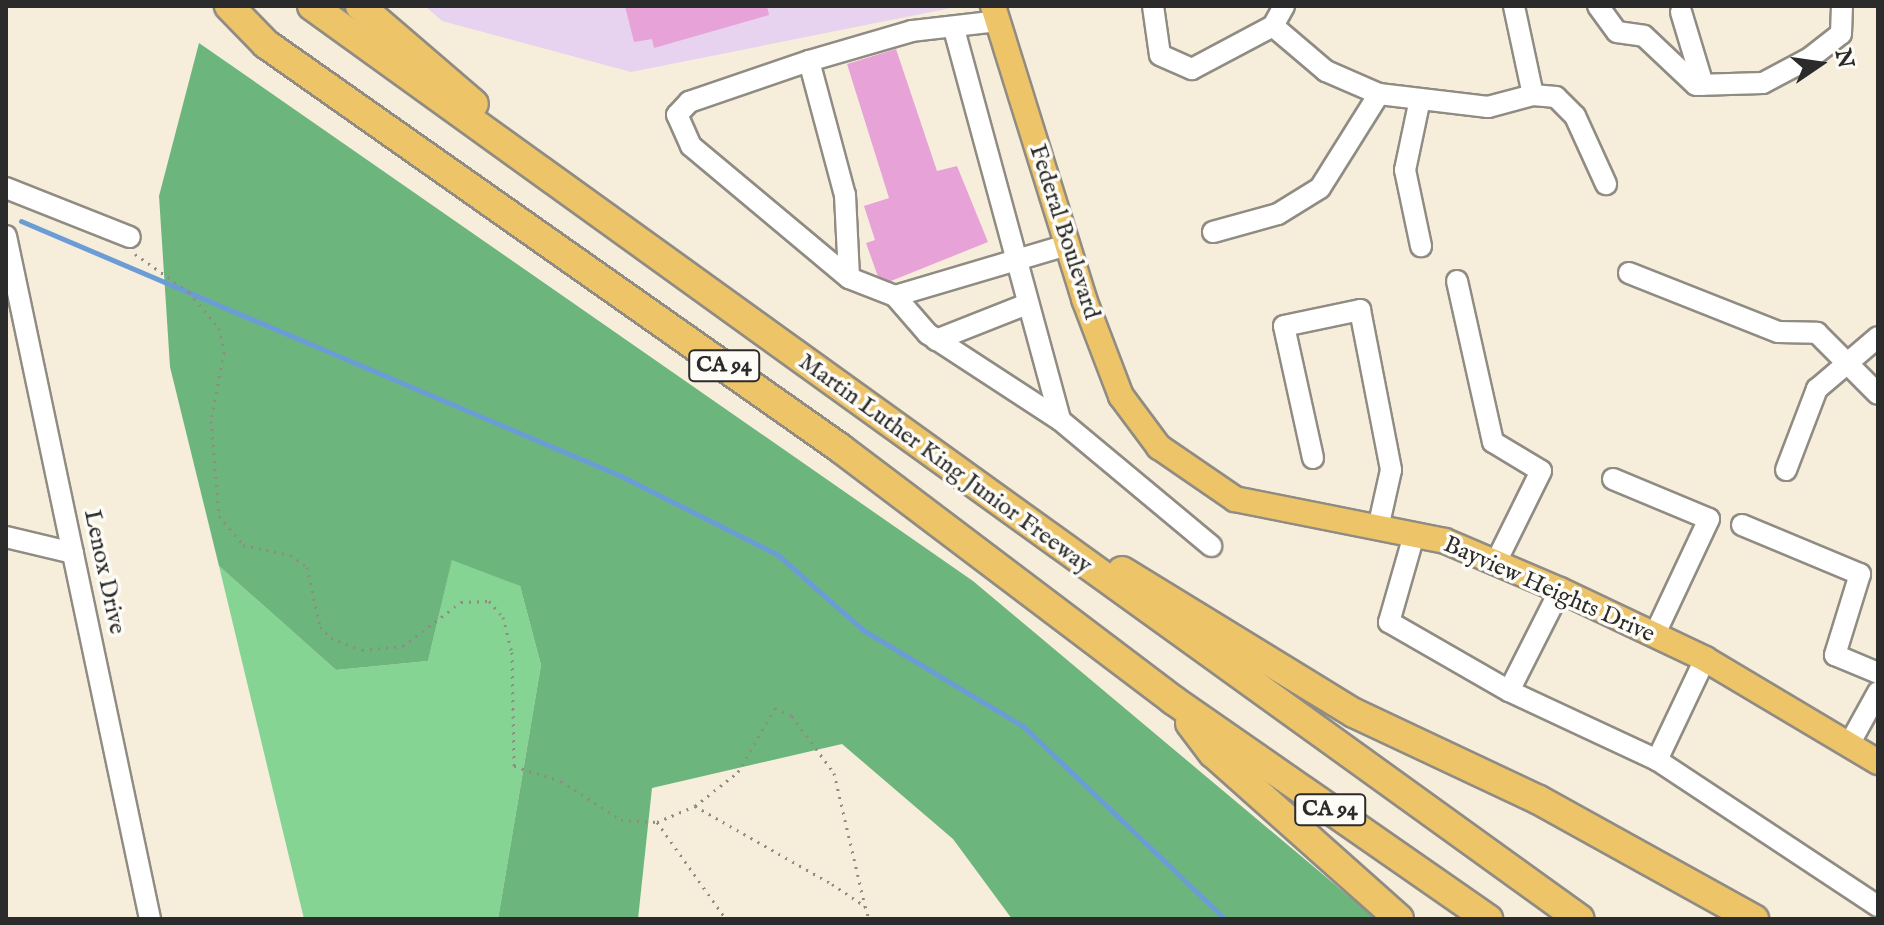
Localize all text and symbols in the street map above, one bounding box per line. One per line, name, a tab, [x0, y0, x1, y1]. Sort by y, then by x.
north arrow	[1780, 24, 1860, 104]
text: N	[1828, 46, 1859, 71]
street label: Federal Boulevard	[1022, 141, 1106, 323]
road number: CA 94	[688, 348, 760, 384]
street label: Martin Luther King Junior Freeway	[793, 348, 1097, 580]
street label: Lenox Drive	[77, 507, 131, 637]
street label: Bayview Heights Drive	[1439, 530, 1659, 650]
road number: CA 94	[1294, 792, 1366, 828]

